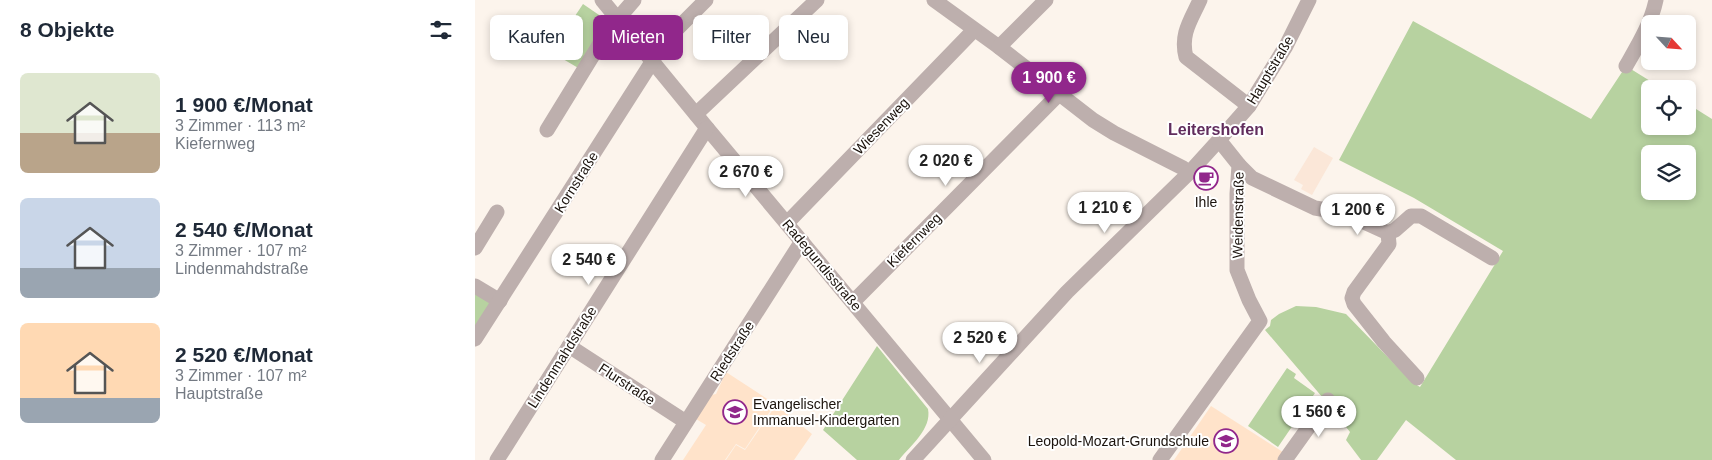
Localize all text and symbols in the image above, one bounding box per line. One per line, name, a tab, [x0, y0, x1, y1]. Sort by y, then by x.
chip: Kaufen	[490, 15, 583, 60]
chip: Mieten	[593, 15, 683, 60]
chip: Filter	[693, 15, 769, 60]
chip: Neu	[779, 15, 848, 60]
north arrow	[1641, 15, 1696, 70]
map controls	[1641, 15, 1696, 200]
icon: filters	[427, 16, 455, 44]
text: 8 Objekte	[20, 18, 115, 41]
street label: Hauptstraße	[1243, 33, 1297, 107]
pin: 1 900 €	[1003, 62, 1095, 104]
text: 1 900 €	[1022, 69, 1076, 86]
button: locate	[1641, 80, 1696, 135]
icon: home	[60, 93, 120, 153]
text: 1 900 €/Monat	[175, 93, 313, 116]
street label: Wiesenweg	[850, 94, 912, 158]
text: 3 Zimmer · 113 m²	[175, 117, 305, 134]
district label: Leitershofen	[1168, 121, 1264, 138]
text: Kiefernweg	[175, 135, 255, 152]
pin: 2 020 €	[900, 144, 992, 187]
button: layers	[1641, 145, 1696, 200]
street label: Kornstraße	[551, 148, 601, 216]
text: 2 020 €	[919, 152, 973, 169]
pin: 2 670 €	[700, 156, 792, 198]
text: 2 670 €	[719, 163, 773, 180]
cafe icon: Ihle	[1193, 165, 1219, 191]
street label: Weidenstraße	[1229, 171, 1247, 259]
pin: 1 210 €	[1059, 192, 1151, 234]
place label: Ihle	[1195, 194, 1217, 210]
pin: 1 200 €	[1312, 194, 1404, 236]
text: 1 210 €	[1078, 199, 1132, 216]
text: 1 200 €	[1331, 201, 1385, 218]
street label: Kiefernweg	[884, 210, 944, 270]
street label: Radegundisstraße	[779, 216, 865, 314]
icon: home	[60, 218, 120, 278]
text: 2 540 €/Monat	[175, 218, 313, 241]
text: 3 Zimmer · 107 m²	[175, 242, 307, 259]
pin: 2 540 €	[543, 244, 635, 286]
text: 2 540 €	[562, 251, 616, 268]
text: Lindenmahdstraße	[175, 260, 308, 277]
street label: Lindenmahdstraße	[524, 303, 600, 411]
street label: Riedstraße	[707, 318, 757, 384]
pin: 2 520 €	[934, 322, 1026, 364]
text: 2 520 €	[953, 329, 1007, 346]
icon: home	[60, 343, 120, 403]
text: 2 520 €/Monat	[175, 343, 313, 366]
street label: Flurstraße	[596, 360, 658, 408]
text: 3 Zimmer · 107 m²	[175, 367, 307, 384]
text: Hauptstraße	[175, 385, 263, 402]
place label: Evangelischer Immanuel-Kindergarten	[753, 396, 899, 428]
pin: 1 560 €	[1273, 396, 1365, 438]
school or university icon: Evangelischer Immanuel-Kindergarten	[722, 399, 748, 425]
text: 1 560 €	[1292, 403, 1346, 420]
school or university icon: Leopold-Mozart-Grundschule	[1213, 428, 1239, 454]
place label: Leopold-Mozart-Grundschule	[1028, 433, 1209, 449]

